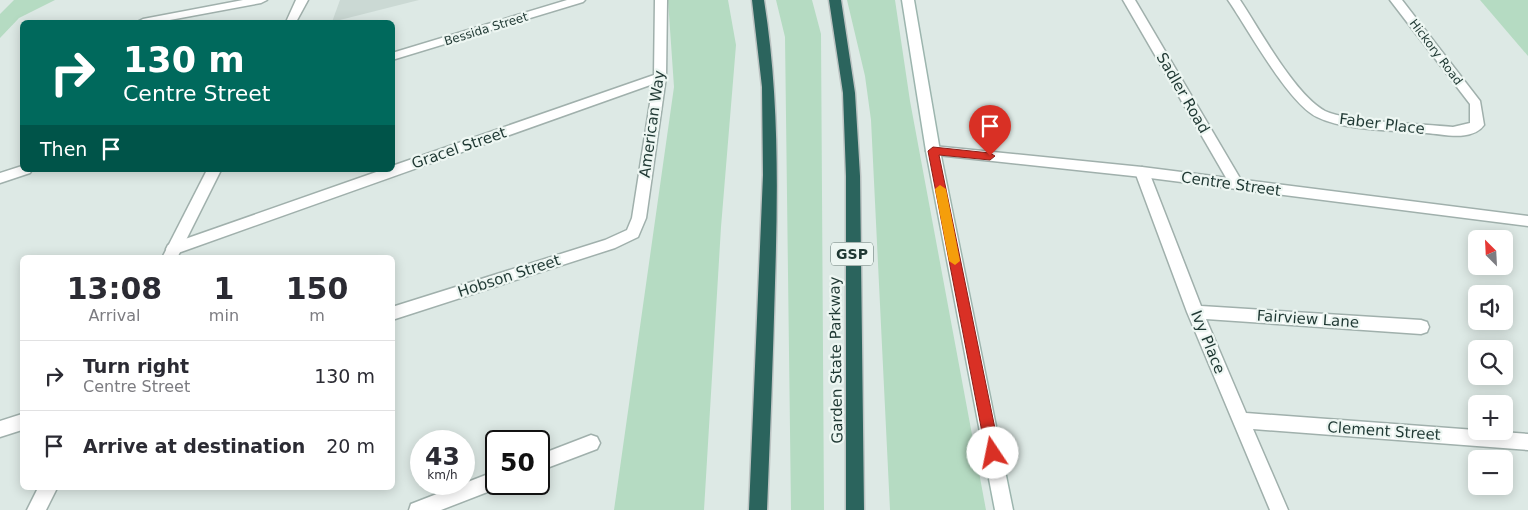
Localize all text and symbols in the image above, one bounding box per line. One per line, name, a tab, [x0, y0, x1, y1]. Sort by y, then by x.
street label: Bessida Street	[442, 10, 530, 48]
street label: Hickory Road	[1407, 16, 1465, 88]
icon: right	[40, 40, 105, 105]
text: 130 m	[123, 40, 245, 80]
street label: Sadler Road	[1153, 49, 1213, 137]
street label: American Way	[636, 69, 668, 179]
text: Centre Street	[123, 81, 270, 106]
pin	[969, 105, 1011, 156]
street label: Faber Place	[1338, 110, 1426, 138]
icon: arrive	[976, 112, 1004, 140]
street label: Gracel Street	[409, 123, 509, 173]
icon: arrive	[97, 135, 125, 163]
text: Then	[40, 138, 87, 160]
street label: Centre Street	[1180, 168, 1282, 200]
north arrow	[1468, 230, 1512, 275]
map controls	[1468, 230, 1513, 495]
road number: GSP	[831, 242, 873, 266]
street label: Hobson Street	[455, 251, 563, 301]
text: 13:08	[67, 271, 162, 306]
text: 1	[213, 271, 234, 306]
text: 150	[286, 271, 348, 306]
street label: Garden State Parkway	[826, 276, 846, 444]
button: sound	[1468, 285, 1513, 330]
text: Arrival	[88, 306, 140, 325]
text: min	[209, 306, 239, 325]
text: m	[309, 306, 325, 325]
street label: Fairview Lane	[1256, 306, 1360, 332]
street label: Ivy Place	[1187, 308, 1229, 376]
button: search	[1468, 340, 1513, 385]
text: Turn right	[83, 355, 189, 377]
icon: right	[40, 362, 68, 390]
text: 130 m	[314, 365, 375, 387]
text: Centre Street	[83, 377, 190, 396]
button: +	[1468, 395, 1513, 440]
street label: Clement Street	[1327, 418, 1441, 444]
position arrow	[966, 426, 1018, 478]
speed limit sign: 50	[485, 430, 550, 495]
icon: arrive	[40, 432, 68, 460]
text: Arrive at destination	[83, 435, 305, 457]
text: 20 m	[326, 435, 375, 457]
text: 43	[425, 442, 460, 471]
button: −	[1468, 450, 1513, 495]
text: km/h	[427, 468, 458, 482]

